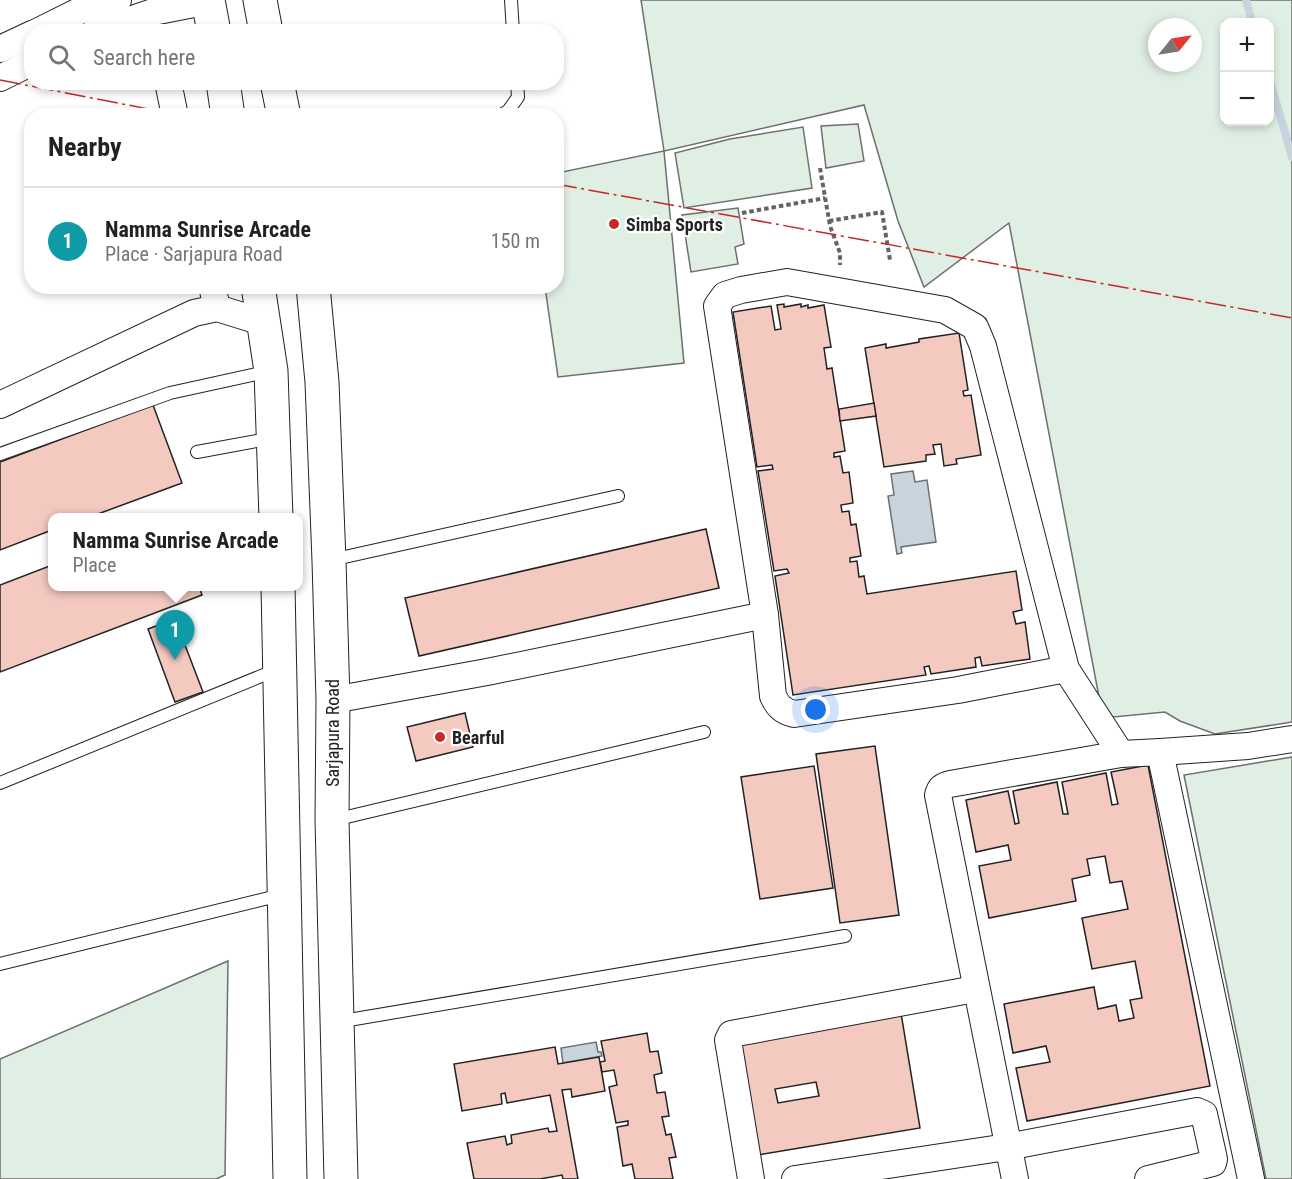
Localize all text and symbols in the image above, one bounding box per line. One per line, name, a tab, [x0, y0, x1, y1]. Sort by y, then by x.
north arrow	[1148, 18, 1202, 72]
map controls	[1220, 18, 1274, 126]
button: +	[1220, 18, 1274, 72]
search box	[24, 24, 564, 90]
icon: search	[45, 41, 78, 74]
text: Search here	[93, 45, 195, 70]
button: −	[1220, 72, 1274, 126]
text: Nearby	[48, 132, 122, 162]
place label: Simba Sports	[626, 214, 723, 235]
text: Namma Sunrise Arcade	[105, 217, 311, 242]
marker: Simba Sports	[607, 217, 621, 231]
text: 1	[62, 229, 73, 253]
text: 150 m	[491, 229, 540, 253]
text: Place · Sarjapura Road	[105, 242, 283, 266]
popup	[48, 513, 303, 591]
text: Namma Sunrise Arcade	[73, 528, 278, 553]
text: Place	[73, 553, 116, 577]
pin: 1	[156, 610, 195, 660]
street label: Sarjapura Road	[322, 679, 343, 787]
your location	[801, 695, 830, 724]
place label: Bearful	[452, 727, 505, 748]
marker: Bearful	[433, 730, 447, 744]

